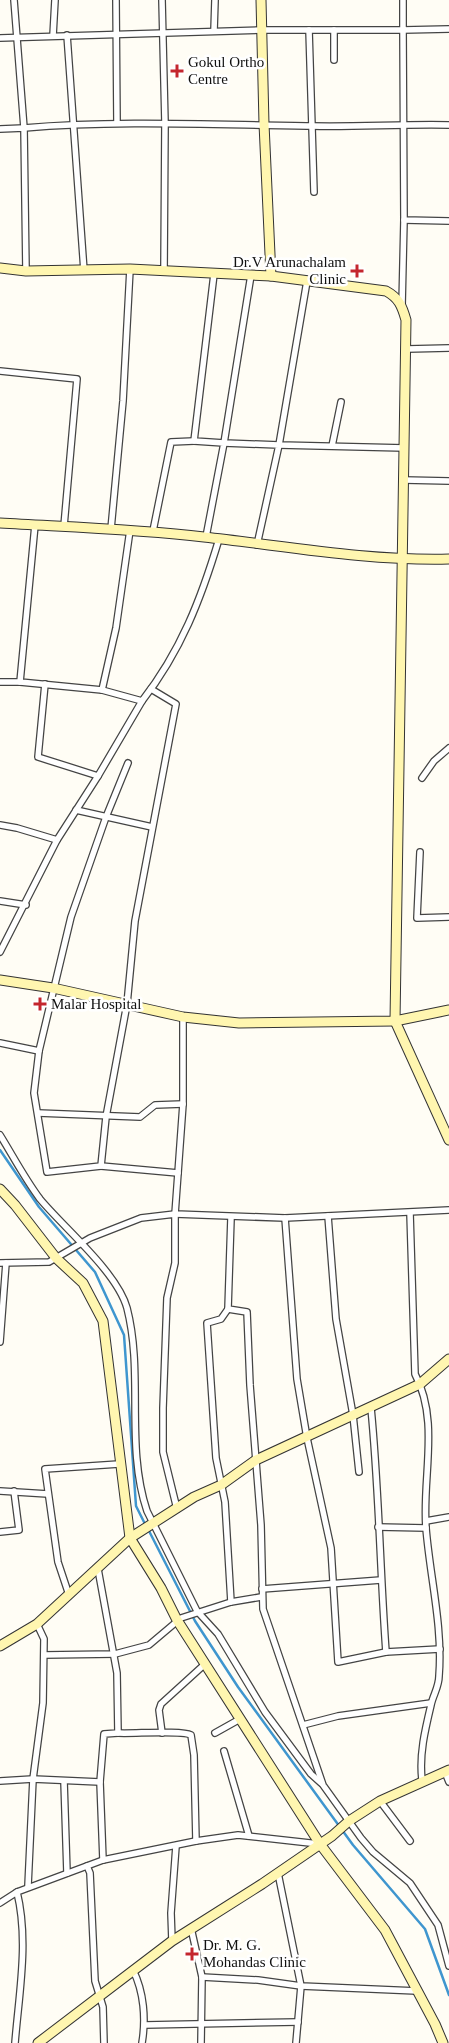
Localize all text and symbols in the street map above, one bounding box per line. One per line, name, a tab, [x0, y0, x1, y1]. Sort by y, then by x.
place label: Gokul Ortho Centre	[188, 54, 264, 87]
marker: Gokul Ortho Centre	[170, 64, 184, 78]
place label: Dr.V Arunachalam Clinic	[233, 254, 346, 287]
marker: Dr.V Arunachalam Clinic	[350, 264, 364, 278]
place label: Malar Hospital	[51, 996, 141, 1012]
marker: Malar Hospital	[33, 997, 47, 1011]
place label: Dr. M. G. Mohandas Clinic	[203, 1937, 306, 1970]
marker: Dr. M. G. Mohandas Clinic	[185, 1947, 199, 1961]

